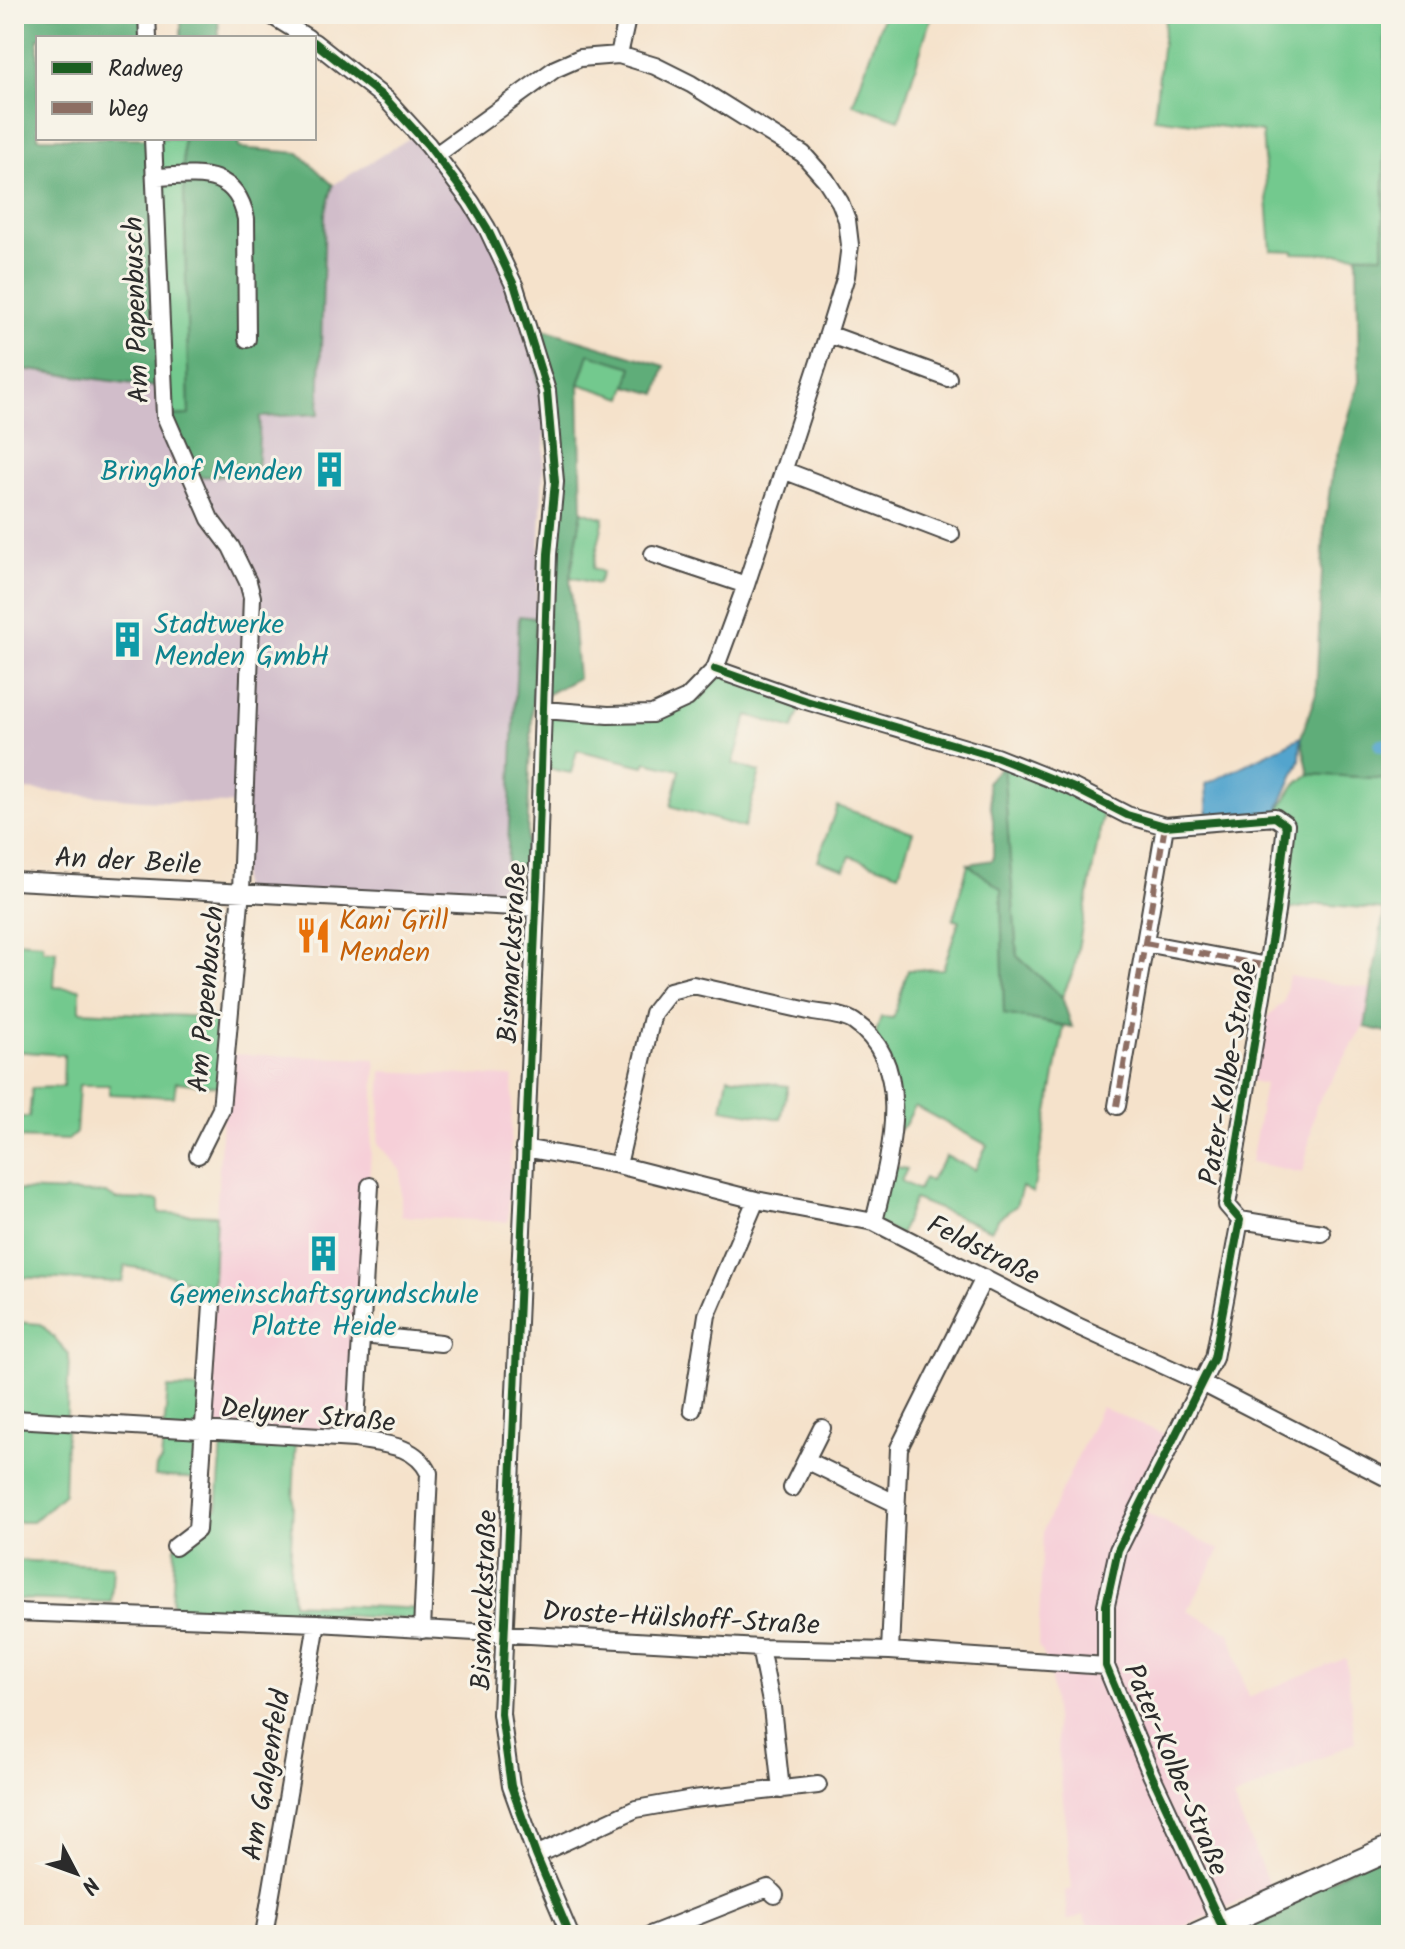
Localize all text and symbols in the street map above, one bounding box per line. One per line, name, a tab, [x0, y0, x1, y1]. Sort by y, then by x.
legend	[36, 36, 316, 140]
text: Radweg	[108, 50, 184, 89]
text: Weg	[108, 90, 149, 129]
street label: Am Papenbusch	[112, 216, 163, 404]
place label: Bringhof Menden	[100, 450, 303, 495]
building icon: Bringhof Menden	[310, 451, 348, 489]
place label: Stadtwerke Menden GmbH	[154, 603, 329, 680]
building icon: Stadtwerke Menden GmbH	[109, 620, 147, 658]
street label: An der Beile	[53, 836, 203, 889]
street label: Bismarckstraße	[486, 861, 541, 1045]
place label: Kani Grill Menden	[339, 899, 448, 976]
street label: Am Papenbusch	[177, 904, 238, 1095]
restaurant icon: Kani Grill Menden	[294, 916, 332, 954]
street label: Pater-Kolbe-Straße	[1188, 957, 1271, 1189]
street label: Feldstraße	[918, 1203, 1048, 1299]
building icon: Gemeinschaftsgrundschule Platte Heide	[305, 1234, 343, 1272]
place label: Gemeinschaftsgrundschule Platte Heide	[169, 1273, 479, 1350]
street label: Delyner Straße	[218, 1386, 398, 1447]
street label: Bismarckstraße	[460, 1509, 511, 1691]
street label: Droste-Hülshoff-Straße	[541, 1590, 821, 1649]
street label: Pater-Kolbe-Straße	[1110, 1657, 1240, 1884]
street label: Am Galgenfeld	[230, 1686, 305, 1864]
north arrow	[36, 1833, 116, 1913]
text: N	[71, 1868, 107, 1901]

